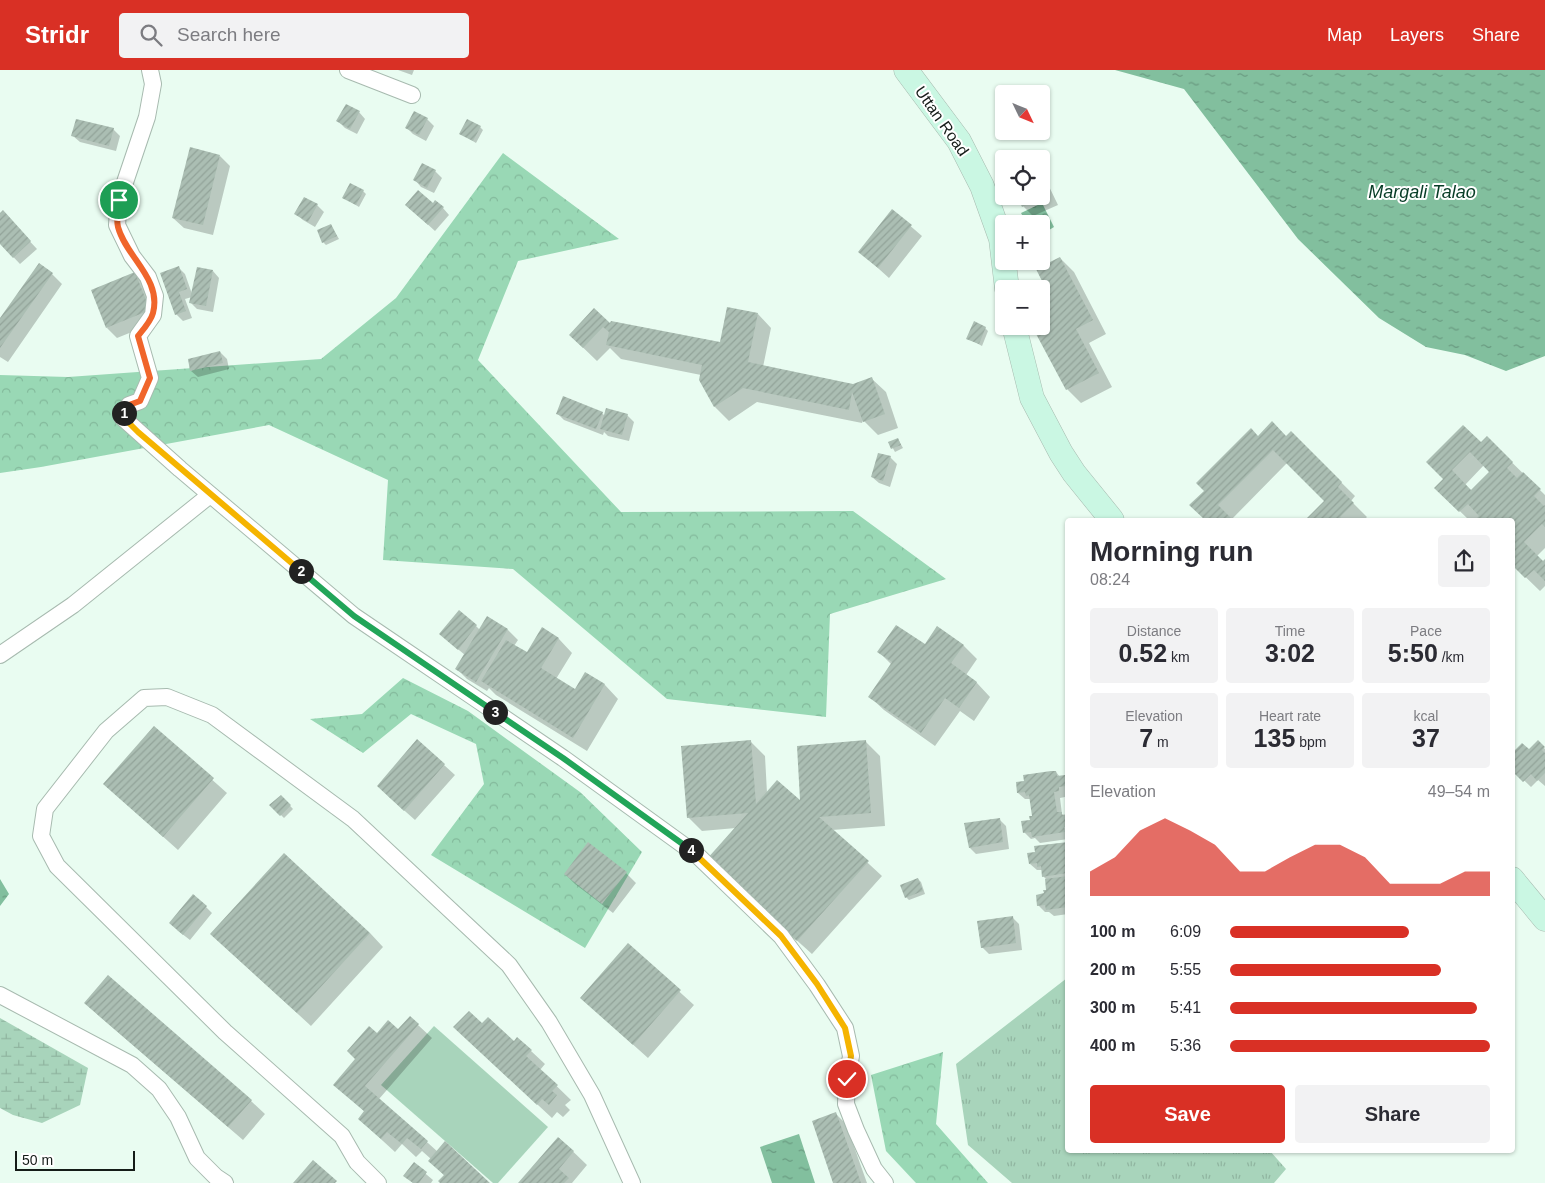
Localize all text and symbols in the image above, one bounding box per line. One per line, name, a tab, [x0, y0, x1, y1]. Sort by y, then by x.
search box	[119, 13, 469, 58]
text: Stridr	[25, 21, 89, 48]
icon: search	[137, 21, 165, 49]
text: Search here	[177, 24, 281, 45]
text: Map	[1327, 25, 1362, 45]
text: Layers	[1390, 25, 1444, 45]
text: Share	[1472, 25, 1520, 45]
street label: Uttan Road	[912, 83, 972, 159]
north arrow	[995, 85, 1050, 140]
map controls	[995, 85, 1050, 335]
button: locate	[995, 150, 1050, 205]
pin	[98, 179, 140, 221]
water label: Margali Talao	[1368, 182, 1476, 202]
icon: arrive	[105, 186, 133, 214]
button: +	[995, 215, 1050, 270]
button: −	[995, 280, 1050, 335]
pin: 1	[112, 400, 136, 426]
text: 1	[121, 405, 128, 421]
button: share	[1438, 535, 1490, 587]
text: Morning run	[1090, 536, 1253, 567]
pin: 2	[288, 558, 314, 584]
text: 2	[298, 563, 305, 579]
text: 08:24	[1090, 571, 1130, 588]
text: Distance	[1127, 623, 1181, 639]
text: Time	[1275, 623, 1305, 639]
text: Pace	[1410, 623, 1442, 639]
text: 0.52	[1118, 639, 1167, 667]
text: 3:02	[1265, 639, 1315, 667]
text: 5:50	[1388, 639, 1438, 667]
text: km	[1167, 649, 1190, 665]
text: /km	[1438, 649, 1464, 665]
pin: 3	[482, 700, 508, 724]
text: 3	[492, 704, 499, 720]
text: Elevation	[1125, 708, 1183, 724]
text: Heart rate	[1259, 708, 1321, 724]
text: kcal	[1414, 708, 1438, 724]
text: 7	[1139, 724, 1153, 752]
text: 135	[1254, 724, 1295, 752]
text: 37	[1412, 724, 1440, 752]
text: m	[1153, 734, 1169, 750]
text: bpm	[1295, 734, 1326, 750]
text: Elevation	[1090, 783, 1156, 800]
text: 49–54 m	[1428, 783, 1490, 800]
pin: 4	[678, 838, 704, 862]
text: 4	[688, 842, 695, 858]
text: 100 m	[1090, 923, 1135, 940]
text: 6:09	[1170, 923, 1201, 940]
text: 200 m	[1090, 961, 1135, 978]
text: 5:55	[1170, 961, 1201, 978]
text: 300 m	[1090, 999, 1135, 1016]
text: 5:41	[1170, 999, 1201, 1016]
text: 400 m	[1090, 1037, 1135, 1054]
text: 5:36	[1170, 1037, 1201, 1054]
pin	[826, 1058, 868, 1100]
icon: check	[833, 1065, 861, 1093]
button: Save	[1090, 1085, 1285, 1143]
button: Share	[1295, 1085, 1490, 1143]
scale bar	[15, 1148, 135, 1171]
text: 50 m	[22, 1152, 53, 1168]

